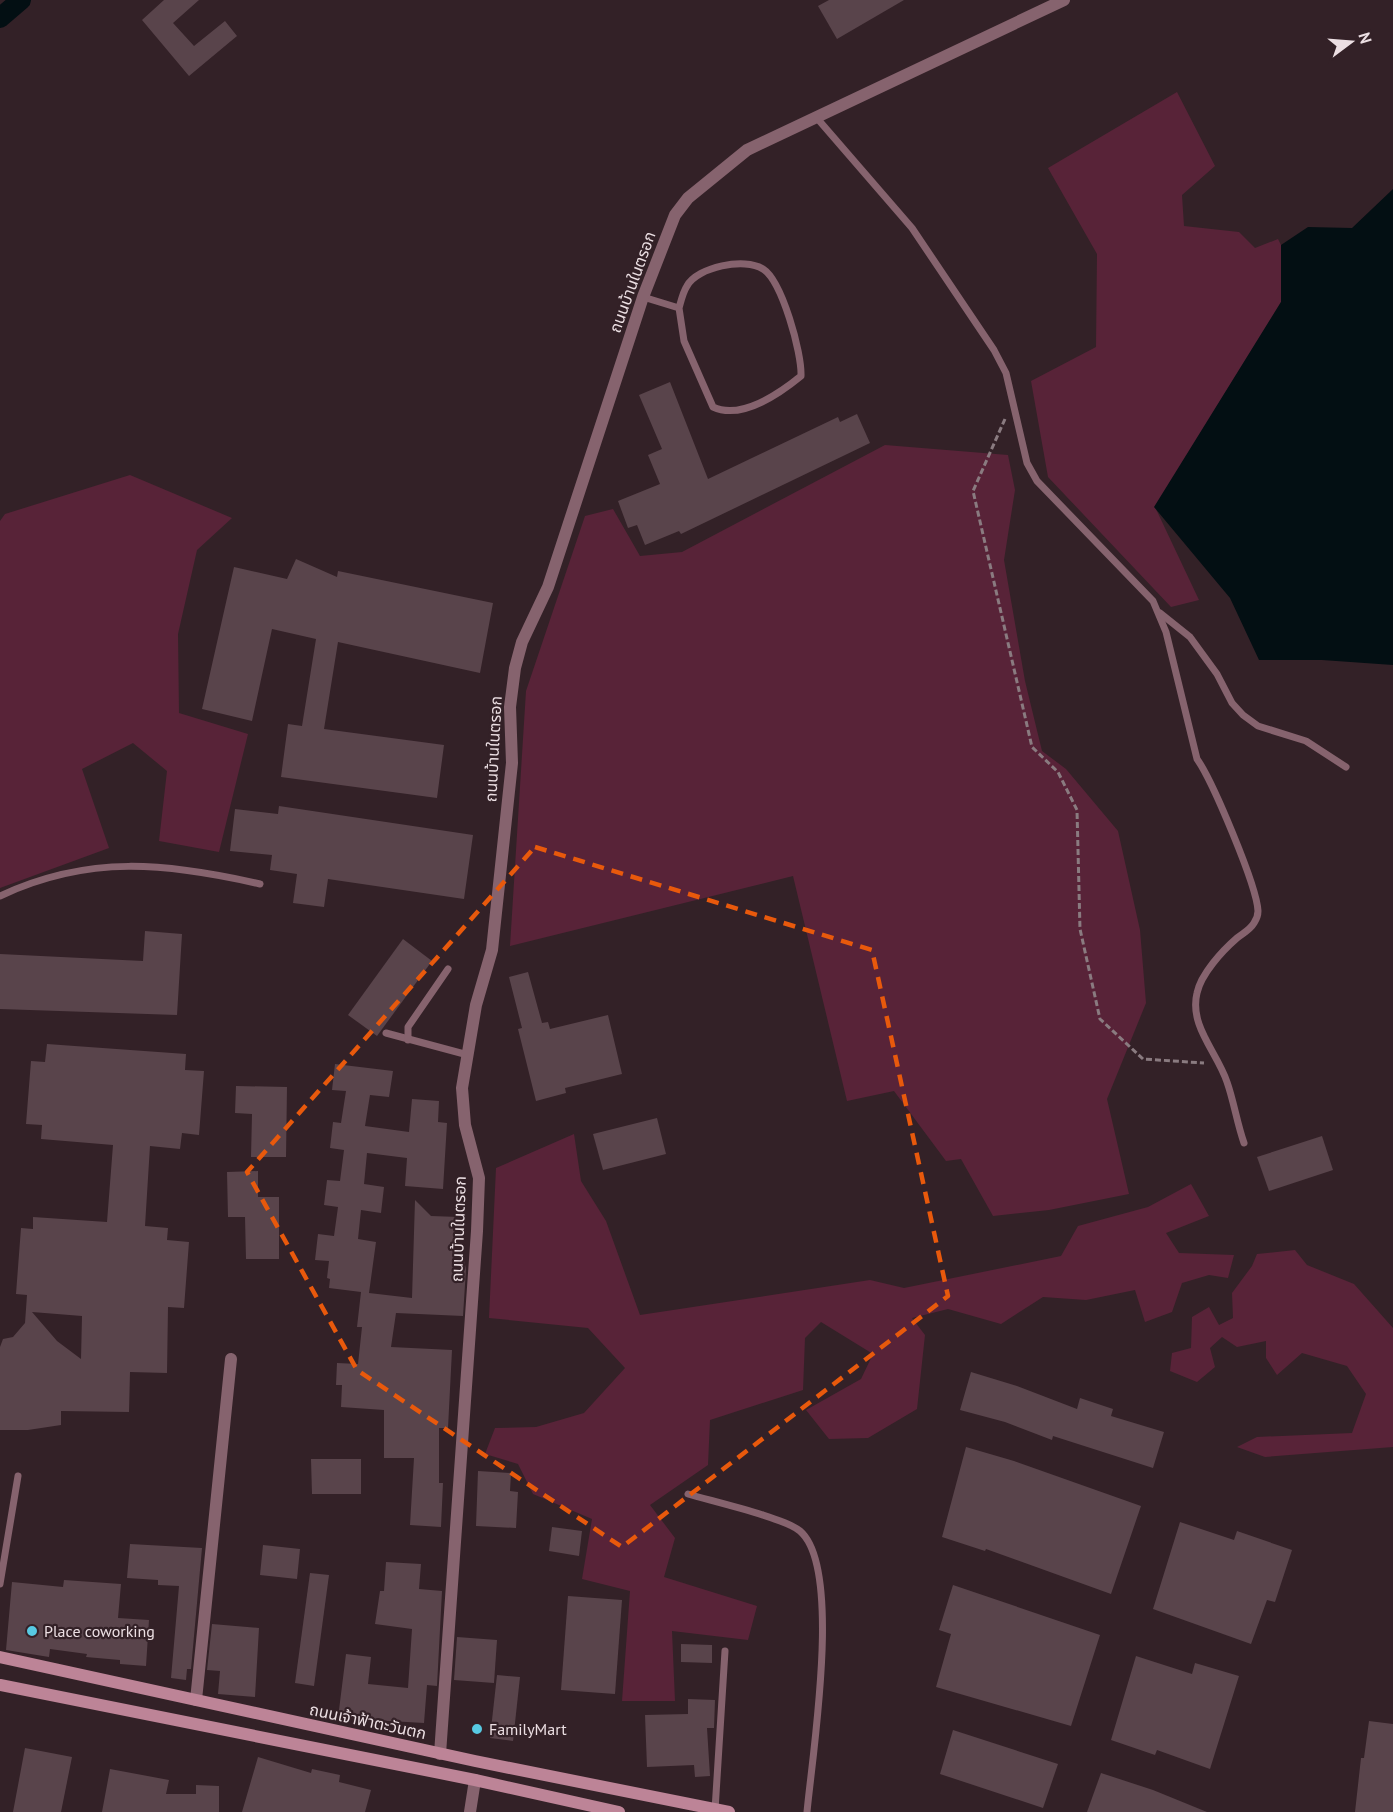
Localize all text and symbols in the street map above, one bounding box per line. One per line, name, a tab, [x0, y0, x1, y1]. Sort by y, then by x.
north arrow	[1321, 12, 1381, 72]
text: N	[1354, 30, 1376, 46]
street label: ถนนบ้านในตรอก	[604, 229, 660, 335]
street label: ถนนบ้านในตรอก	[480, 695, 506, 803]
street label: ถนนบ้านในตรอก	[446, 1176, 470, 1282]
place label: Place coworking	[44, 1621, 155, 1641]
marker: Place coworking	[25, 1624, 39, 1638]
street label: ถนนเจ้าฟ้าตะวันตก	[308, 1699, 428, 1743]
place label: FamilyMart	[489, 1719, 567, 1739]
marker: FamilyMart	[470, 1722, 484, 1736]

